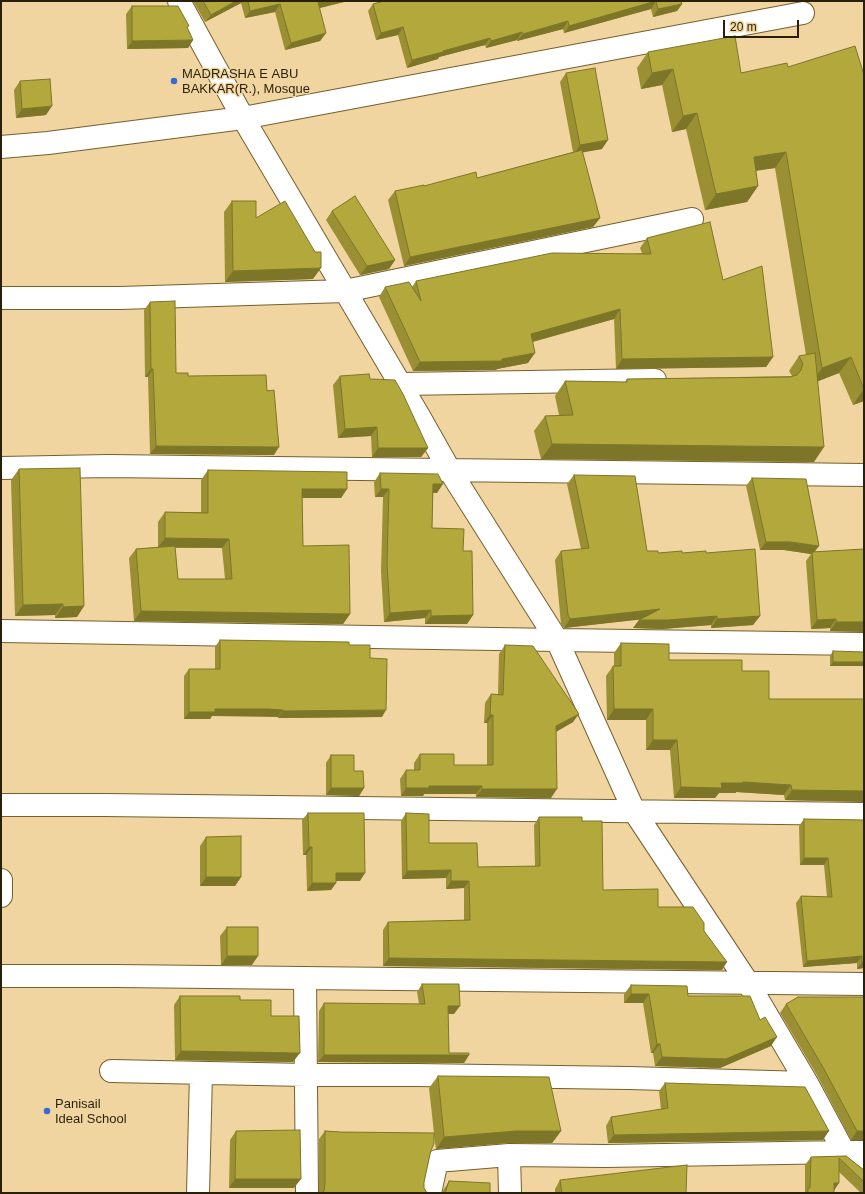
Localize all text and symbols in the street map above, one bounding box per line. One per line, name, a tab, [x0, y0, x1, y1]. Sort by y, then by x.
scale bar	[725, 12, 801, 38]
text: 20 m	[730, 20, 757, 34]
place label: MADRASHA E ABU BAKKAR(R.), Mosque	[182, 66, 310, 97]
marker: MADRASHA E ABU BAKKAR(R.), Mosque	[169, 76, 179, 86]
place label: Panisail Ideal School	[55, 1096, 127, 1127]
marker: Panisail Ideal School	[42, 1106, 52, 1116]

